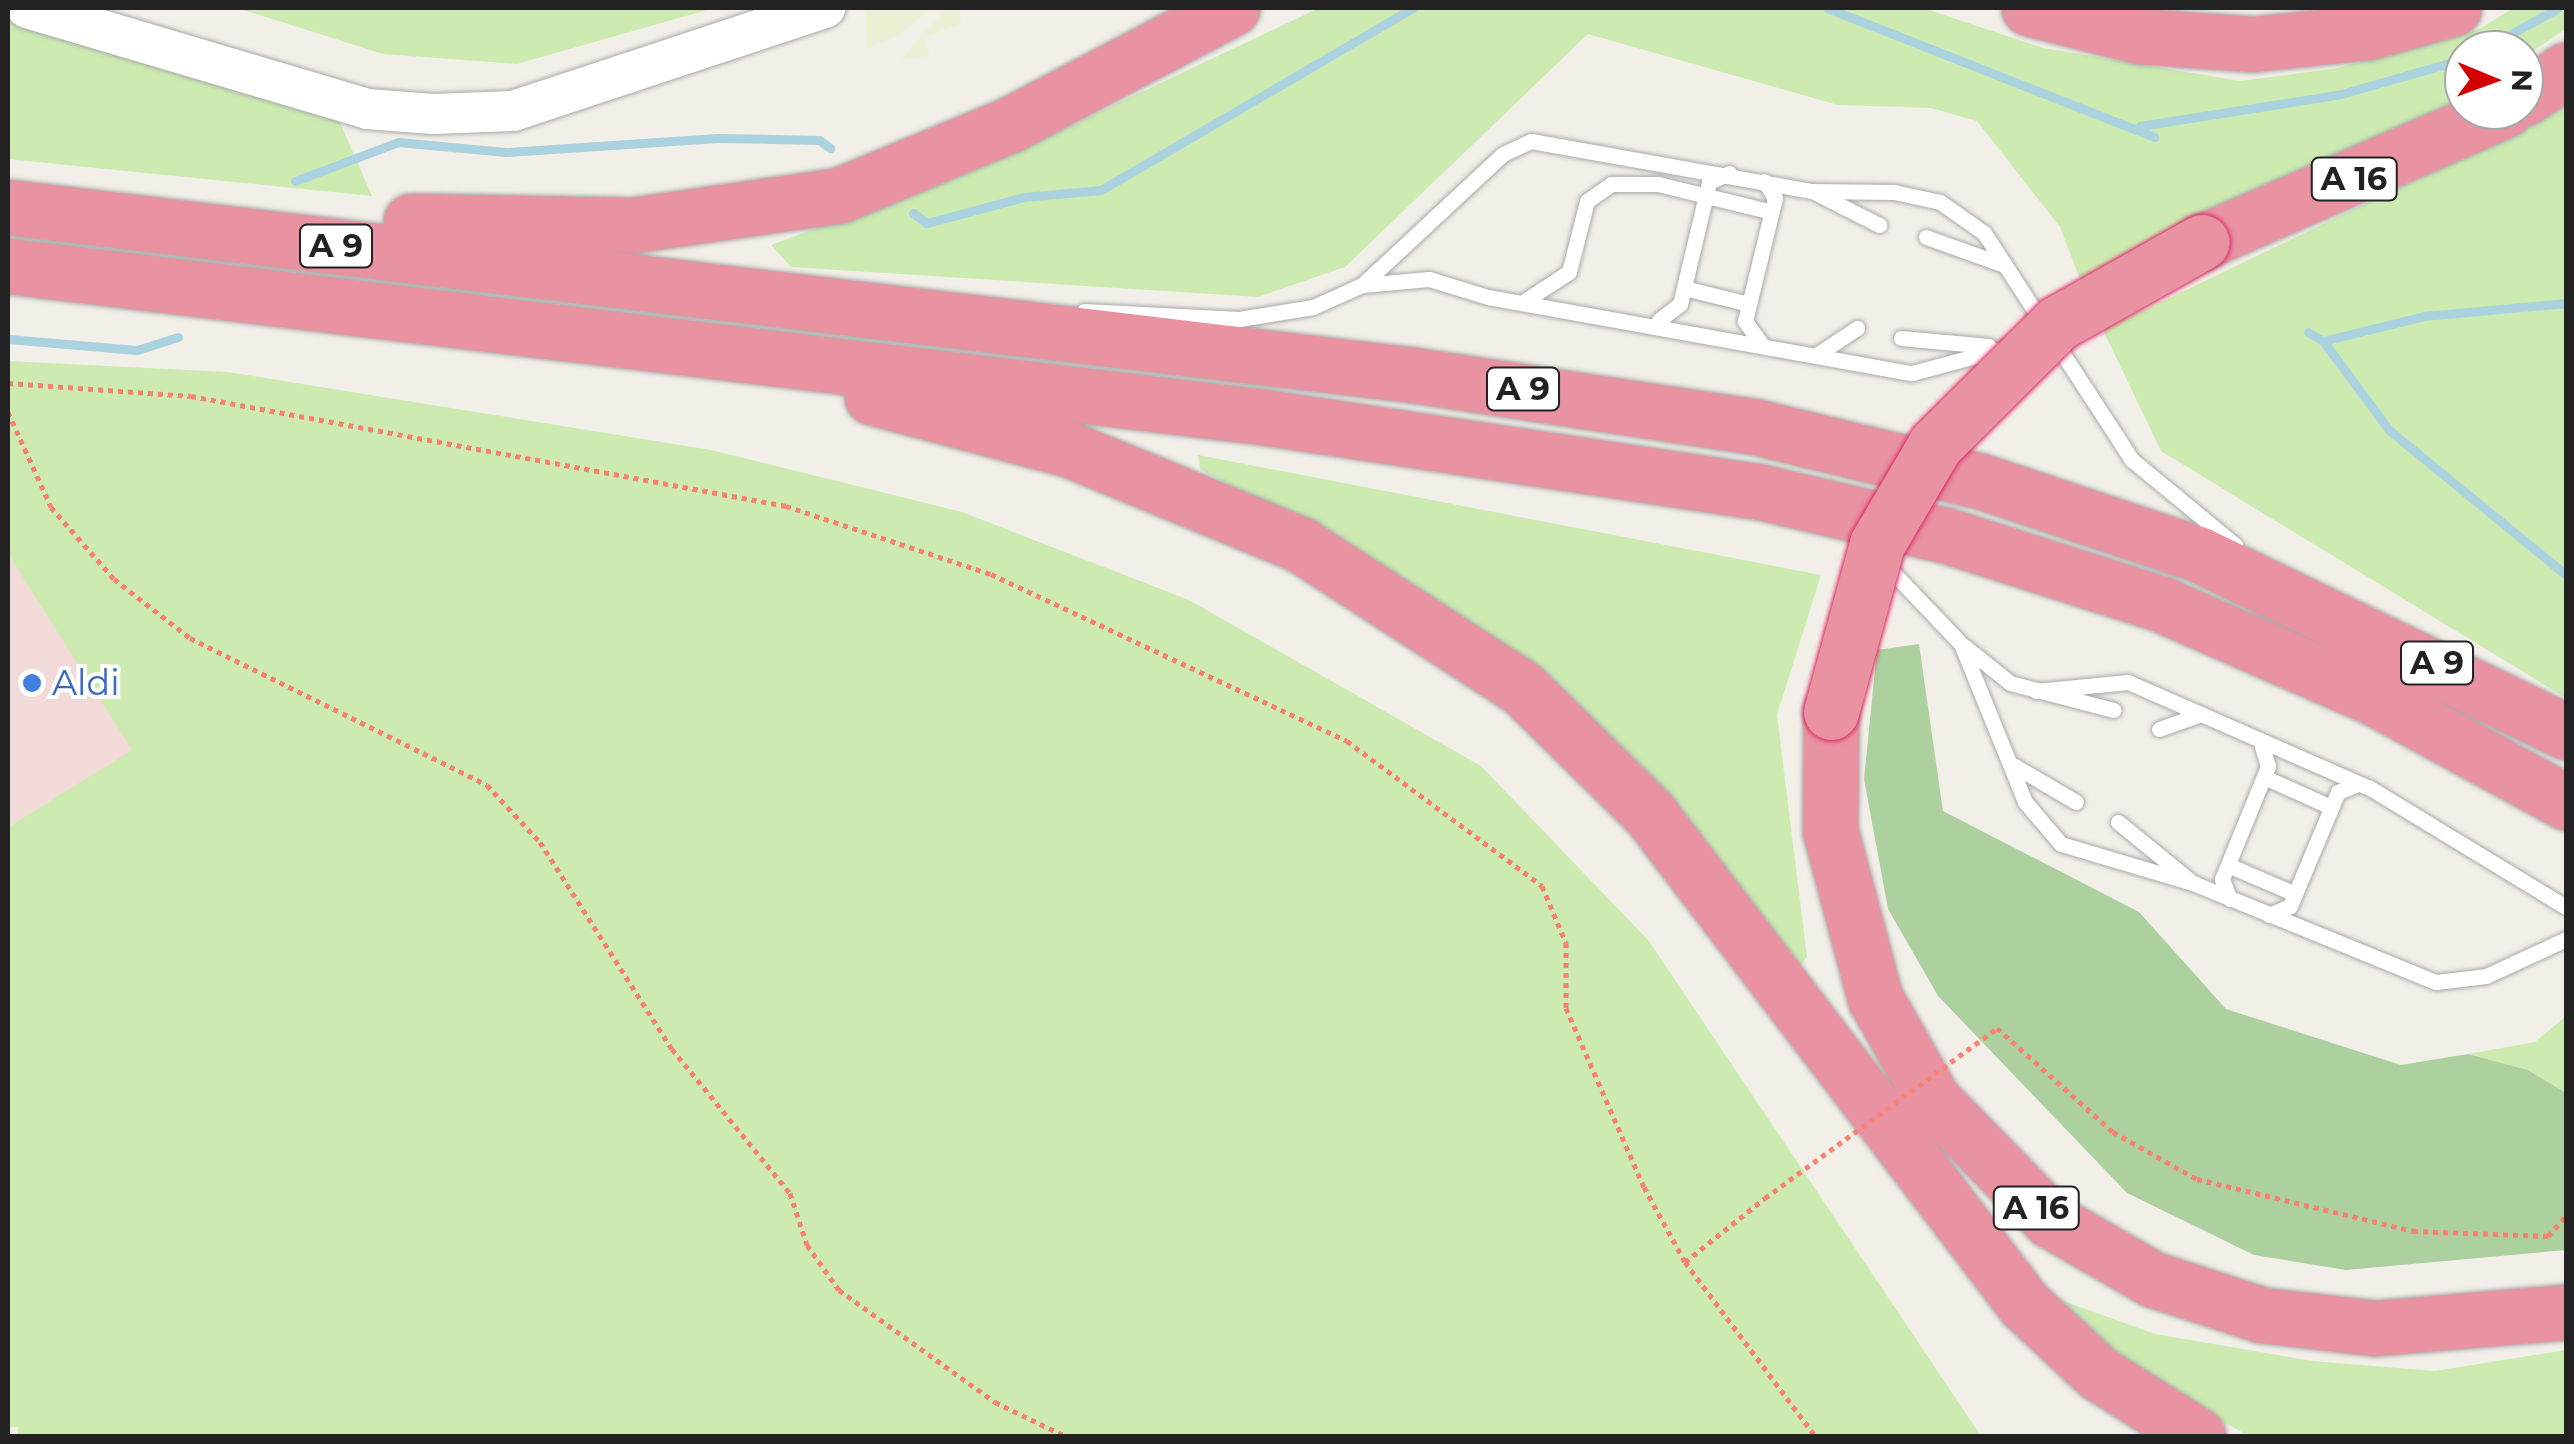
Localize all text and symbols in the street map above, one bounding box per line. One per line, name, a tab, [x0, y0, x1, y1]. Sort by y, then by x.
north arrow	[2444, 30, 2544, 130]
text: N	[2505, 69, 2539, 92]
road number: A 16	[2309, 152, 2399, 206]
road number: A 9	[298, 219, 374, 273]
road number: A 9	[1486, 362, 1560, 416]
road number: A 9	[2400, 636, 2474, 690]
place label: Aldi	[52, 662, 120, 704]
marker: Aldi	[21, 672, 43, 694]
road number: A 16	[1991, 1181, 2081, 1235]

